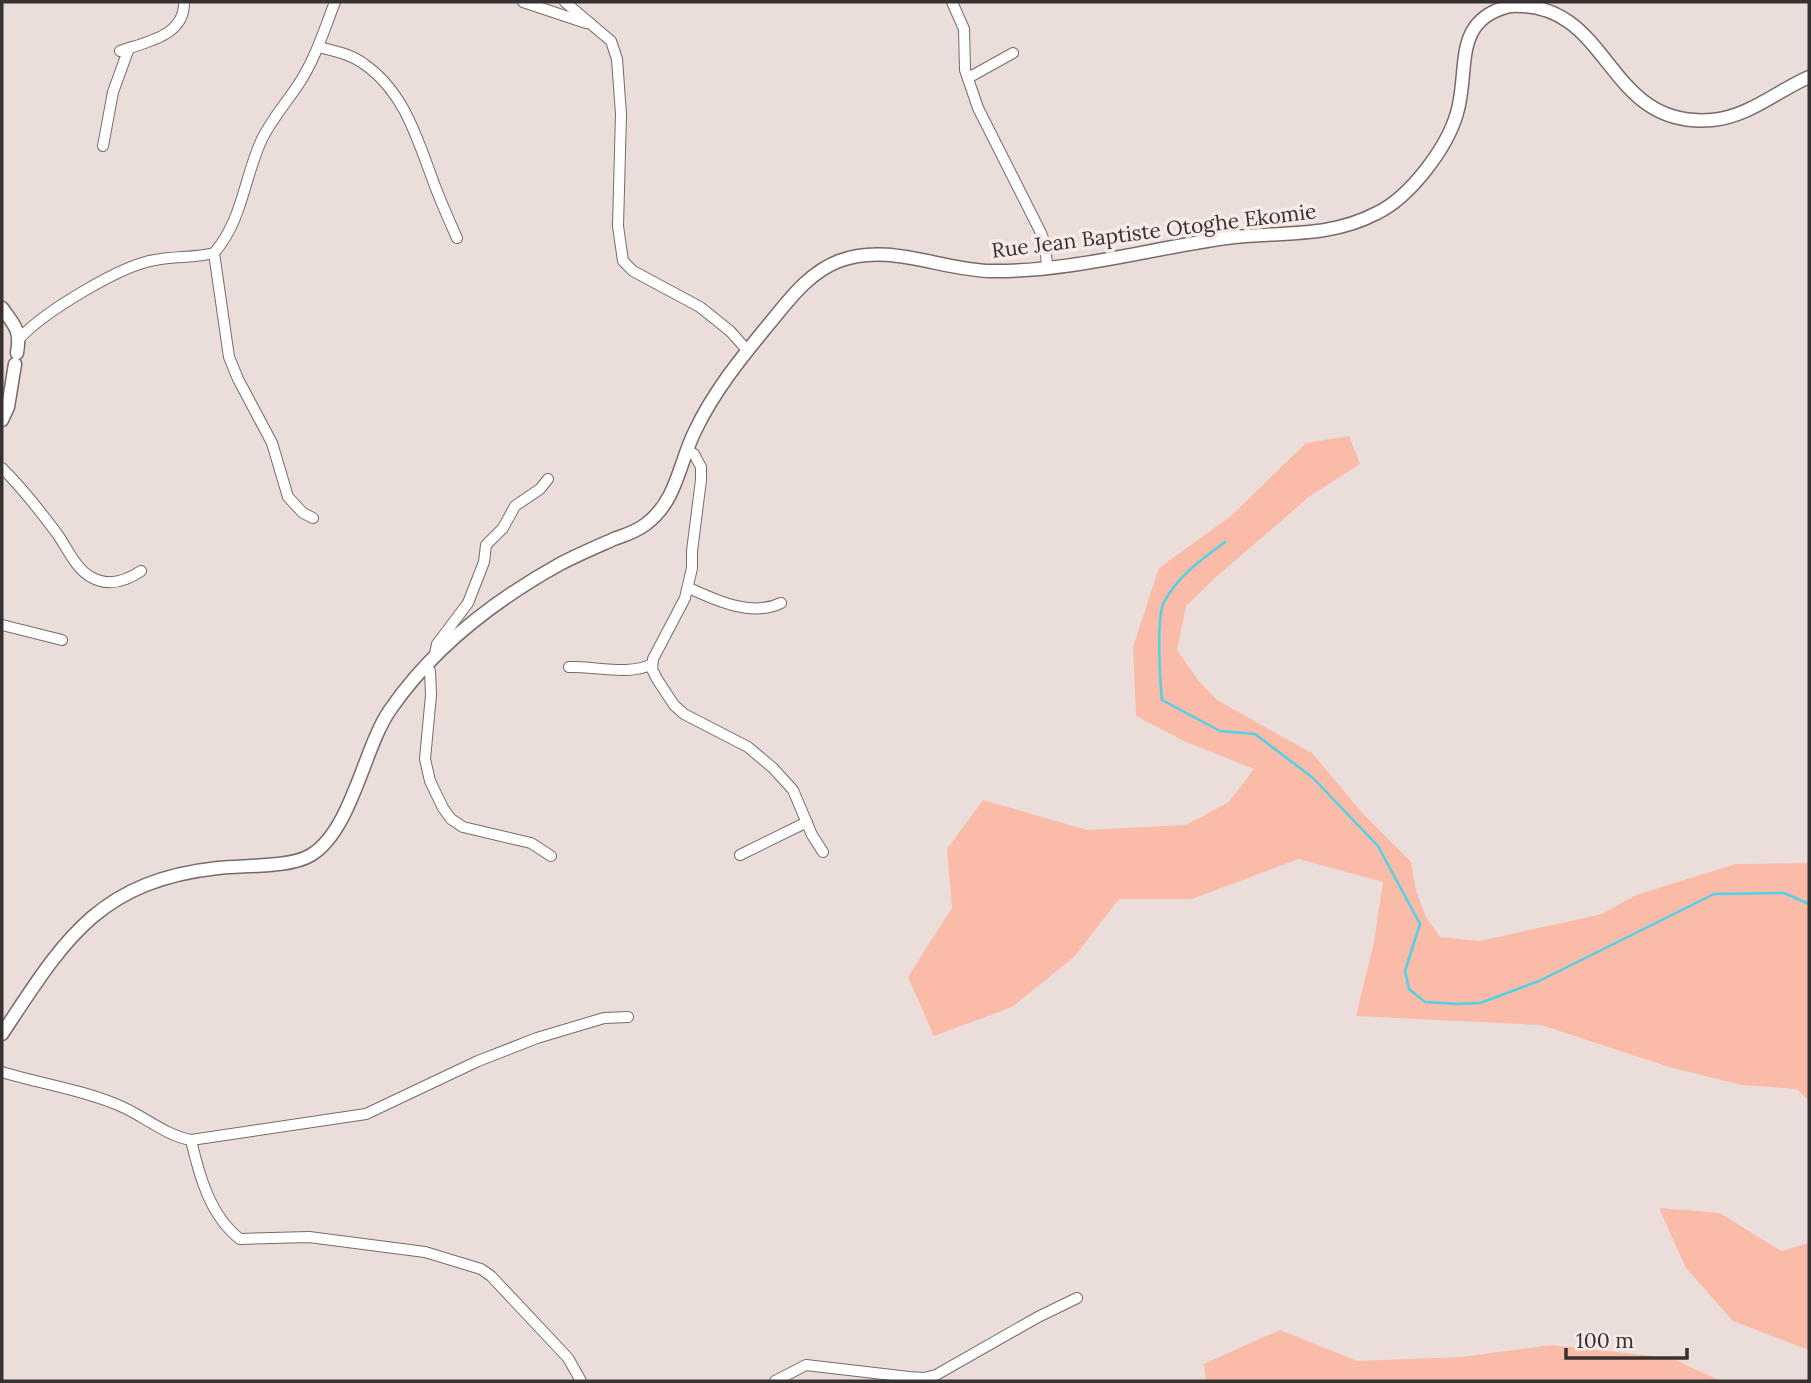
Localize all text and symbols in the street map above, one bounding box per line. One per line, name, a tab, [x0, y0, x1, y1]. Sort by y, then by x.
street label: Rue Jean Baptiste Otoghe Ekomie	[990, 197, 1318, 264]
scale bar	[1566, 1316, 1687, 1360]
text: 100 m	[1576, 1327, 1634, 1354]

